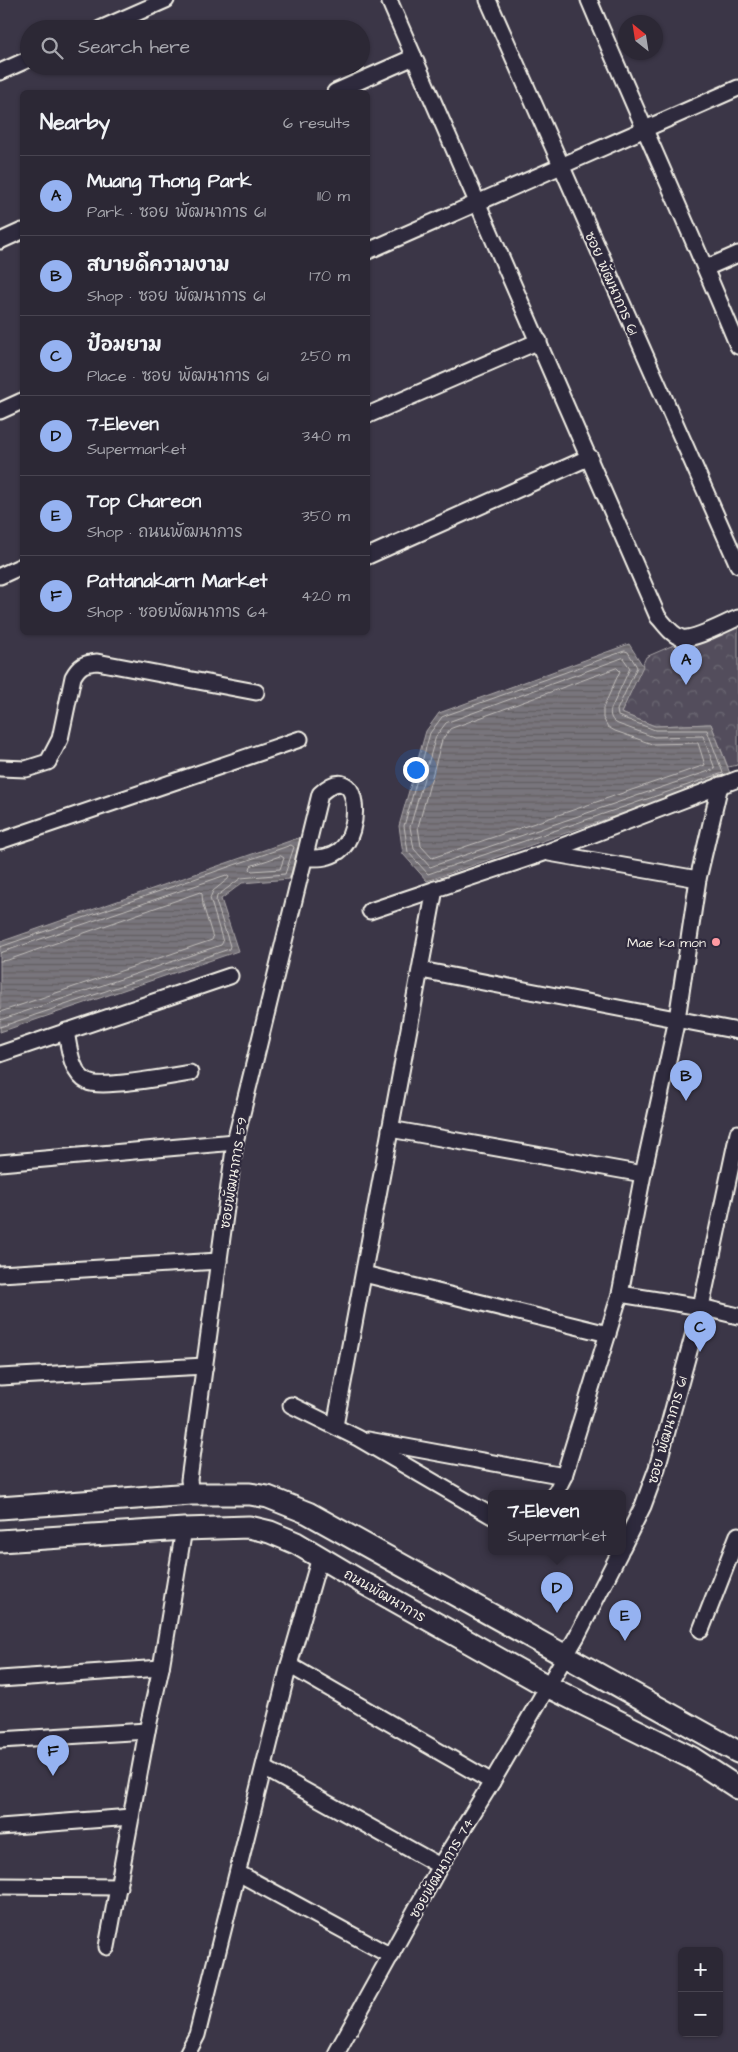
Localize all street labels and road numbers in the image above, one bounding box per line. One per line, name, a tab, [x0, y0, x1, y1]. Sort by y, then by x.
street label: ซอย พัฒนาการ 61	[579, 229, 643, 338]
street label: ซอยพัฒนาการ 59	[215, 1116, 253, 1231]
street label: ซอย พัฒนาการ 61	[643, 1374, 693, 1486]
street label: ถนนพัฒนาการ	[340, 1564, 429, 1627]
street label: ซอยพัฒนาการ 74	[405, 1814, 479, 1923]

